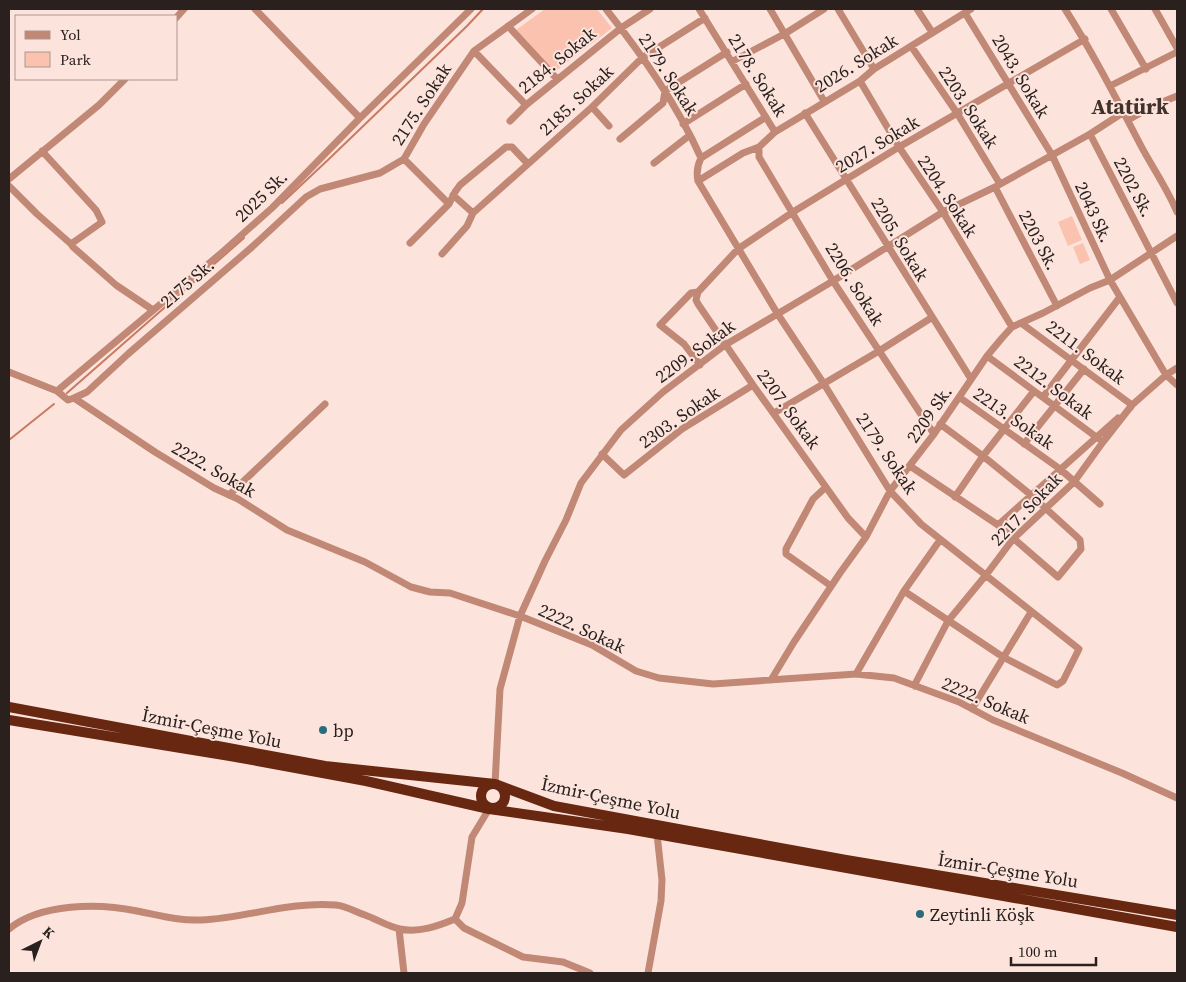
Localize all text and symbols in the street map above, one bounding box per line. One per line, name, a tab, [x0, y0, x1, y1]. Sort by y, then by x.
legend	[15, 15, 178, 80]
street label: 2184. Sokak	[513, 21, 601, 99]
text: Yol	[60, 24, 81, 45]
street label: 2179. Sokak	[633, 28, 705, 120]
street label: 2026. Sokak	[810, 28, 902, 98]
street label: 2178. Sokak	[723, 29, 793, 121]
street label: 2043. Sokak	[986, 30, 1056, 123]
text: Park	[60, 49, 92, 70]
street label: 2175. Sokak	[385, 58, 457, 150]
street label: 2185. Sokak	[533, 59, 619, 141]
street label: 2203. Sokak	[933, 61, 1005, 153]
district label: Atatürk	[1091, 91, 1170, 121]
street label: 2027. Sokak	[831, 109, 924, 179]
street label: 2204. Sokak	[912, 150, 984, 242]
street label: 2202 Sk.	[1108, 153, 1160, 221]
street label: 2025 Sk.	[229, 165, 293, 227]
street label: 2043 Sk.	[1069, 177, 1119, 247]
street label: 2205. Sokak	[865, 193, 935, 286]
street label: 2203 Sk.	[1013, 206, 1065, 274]
street label: 2206. Sokak	[820, 238, 890, 330]
street label: 2175 Sk.	[154, 252, 220, 314]
street label: 2209. Sokak	[650, 313, 740, 389]
street label: 2211. Sokak	[1041, 314, 1131, 390]
street label: 2212. Sokak	[1009, 349, 1099, 425]
street label: 2207. Sokak	[751, 364, 827, 454]
street label: 2303. Sokak	[634, 380, 725, 454]
street label: 2209 Sk.	[900, 380, 958, 448]
street label: 2213. Sokak	[969, 381, 1060, 455]
street label: 2179. Sokak	[851, 407, 924, 499]
street label: 2222. Sokak	[167, 435, 261, 503]
street label: 2217. Sokak	[985, 467, 1068, 551]
street label: 2222. Sokak	[534, 597, 630, 659]
street label: 2222. Sokak	[938, 670, 1034, 730]
street label: İzmir-Çeşme Yolu	[140, 702, 284, 754]
place label: bp	[333, 718, 354, 743]
marker: bp	[317, 724, 329, 736]
street label: İzmir-Çeşme Yolu	[539, 771, 683, 825]
street label: İzmir-Çeşme Yolu	[936, 847, 1080, 893]
place label: Zeytinli Köşk	[930, 902, 1035, 927]
marker: Zeytinli Köşk	[914, 908, 926, 920]
north arrow	[15, 917, 65, 967]
text: K	[38, 922, 59, 943]
scale bar	[1011, 934, 1096, 966]
text: 100 m	[1018, 941, 1058, 962]

